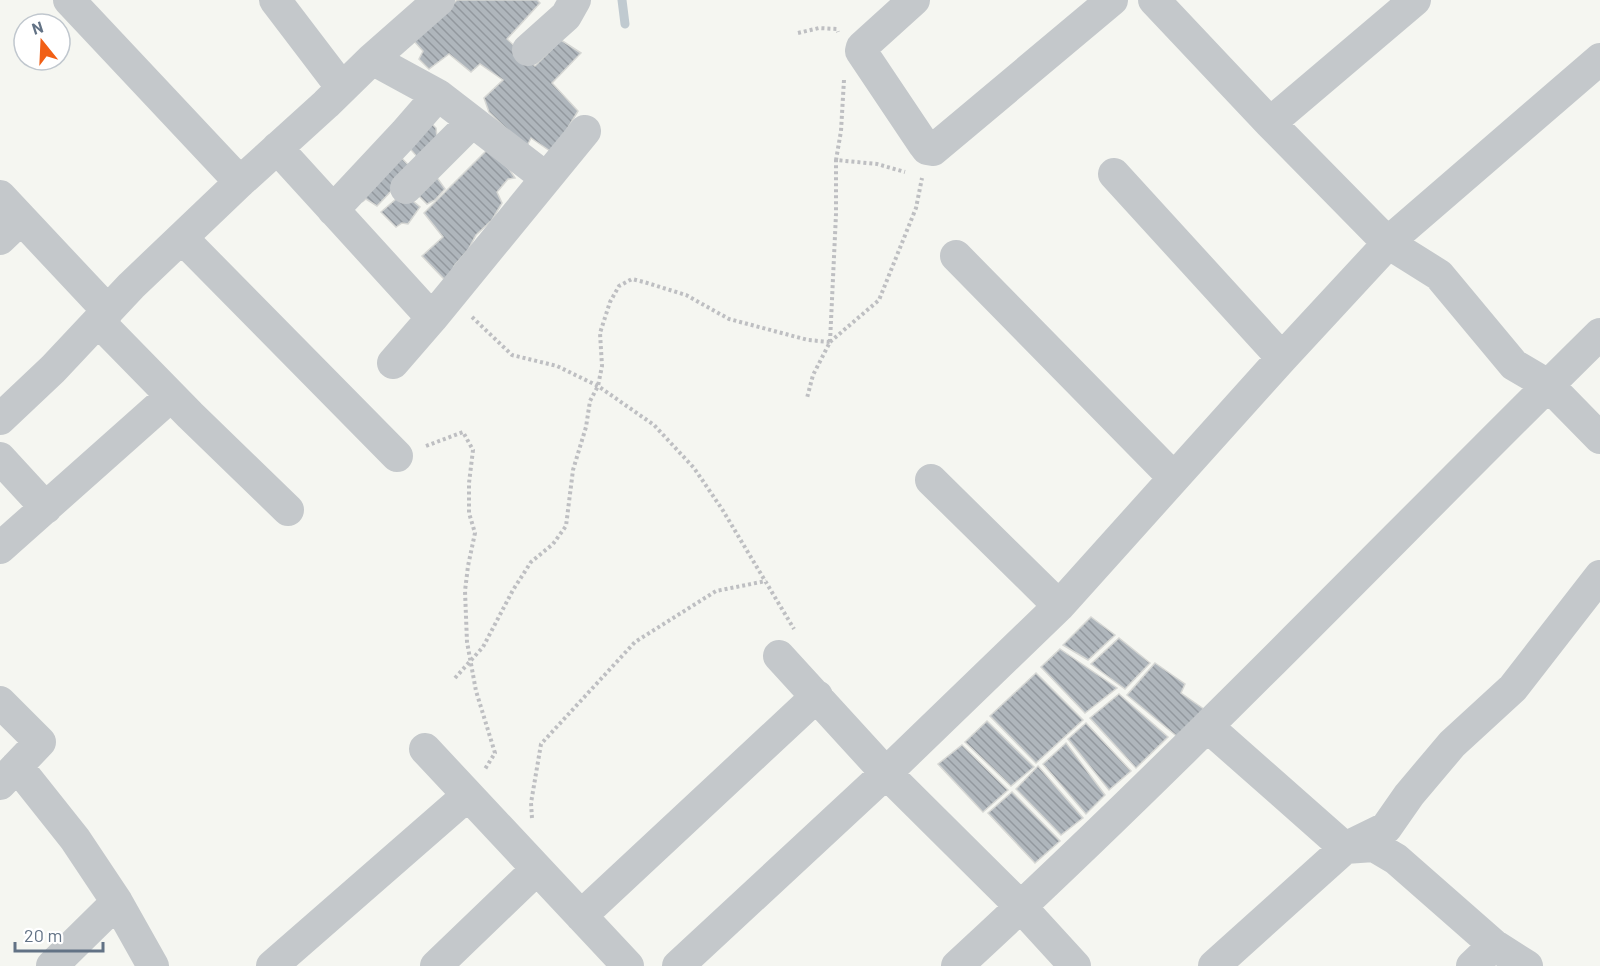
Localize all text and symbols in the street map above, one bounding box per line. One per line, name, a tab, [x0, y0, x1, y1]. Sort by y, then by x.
north arrow	[12, 12, 72, 72]
text: N	[29, 17, 45, 38]
scale bar	[15, 915, 104, 953]
text: 20 m	[24, 924, 62, 946]

